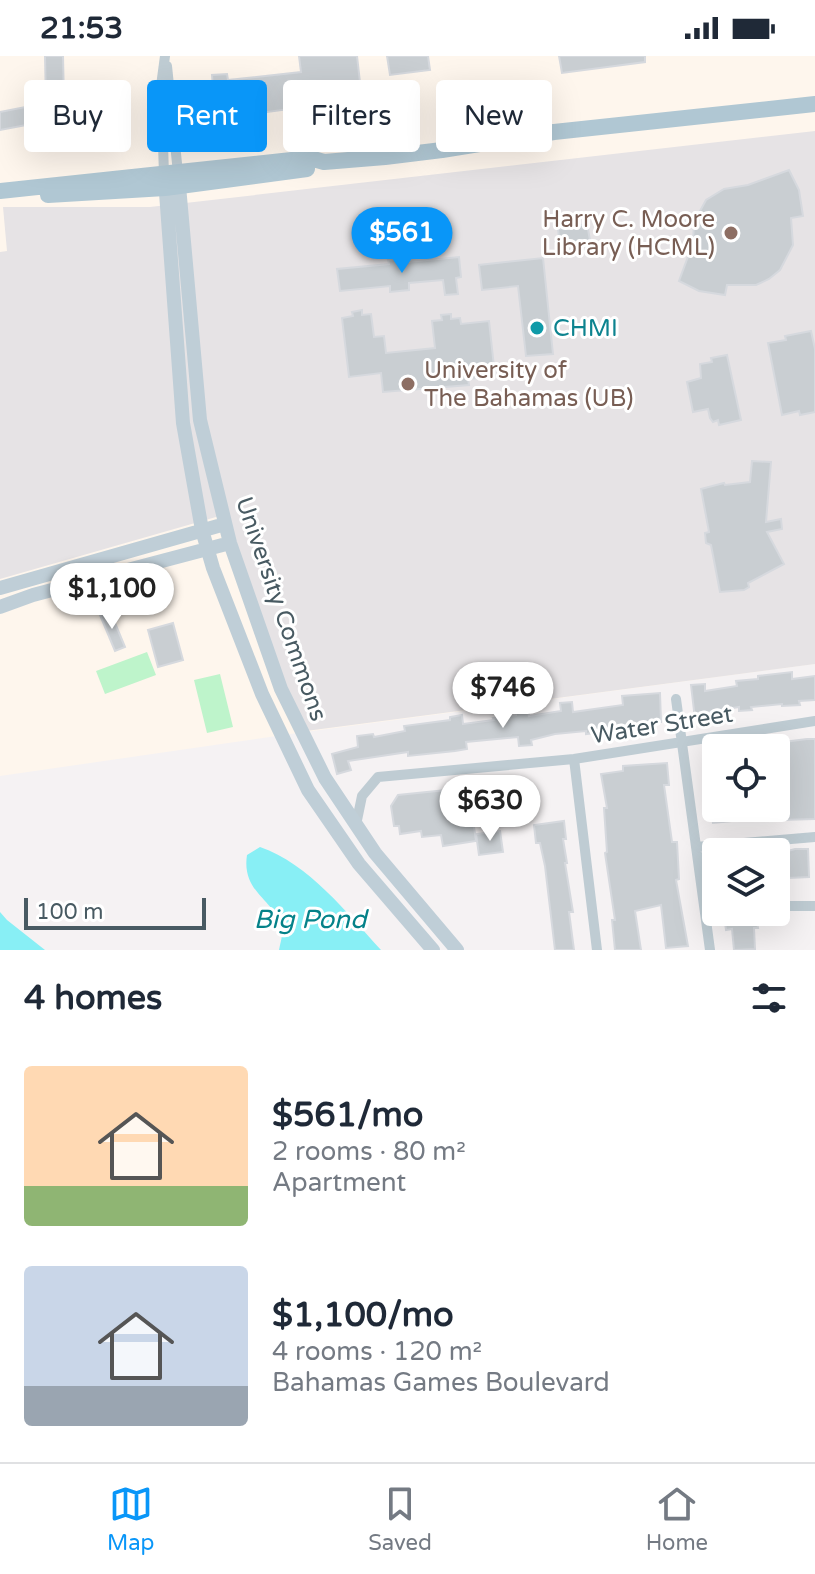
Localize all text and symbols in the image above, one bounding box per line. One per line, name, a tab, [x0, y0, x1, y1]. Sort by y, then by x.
text: 21:53	[40, 10, 123, 47]
chip: Buy	[24, 80, 131, 152]
chip: Rent	[147, 80, 267, 152]
chip: Filters	[283, 80, 420, 152]
chip: New	[436, 80, 552, 152]
place label: Harry C. Moore Library (HCML)	[542, 205, 715, 262]
pin: $561	[355, 207, 449, 275]
text: $561	[369, 217, 435, 248]
marker: Harry C. Moore Library (HCML)	[722, 224, 740, 242]
place label: CHMI	[553, 314, 618, 343]
marker: CHMI	[528, 319, 546, 337]
place label: University of The Bahamas (UB)	[424, 356, 634, 413]
marker: University of The Bahamas (UB)	[399, 375, 417, 393]
street label: University Commons	[229, 493, 333, 725]
pin: $1,100	[47, 563, 177, 631]
text: $1,100	[68, 573, 156, 604]
pin: $746	[456, 662, 550, 730]
text: $746	[470, 672, 536, 703]
street label: Water Street	[589, 699, 735, 751]
map controls	[702, 734, 790, 926]
button: locate	[702, 734, 790, 822]
pin: $630	[443, 775, 537, 843]
text: $630	[457, 785, 523, 816]
button: layers	[702, 838, 790, 926]
scale bar	[24, 894, 206, 930]
text: 100 m	[36, 899, 103, 925]
water label: Big Pond	[254, 904, 369, 935]
icon: filters	[747, 976, 791, 1020]
text: 4 homes	[24, 978, 162, 1019]
text: $561/mo	[272, 1095, 423, 1136]
icon: home	[88, 1098, 184, 1194]
text: 2 rooms · 80 m²	[272, 1136, 466, 1167]
text: Apartment	[272, 1167, 406, 1198]
text: $1,100/mo	[272, 1295, 454, 1336]
icon: home	[88, 1298, 184, 1394]
text: 4 rooms · 120 m²	[272, 1336, 482, 1367]
text: Bahamas Games Boulevard	[272, 1367, 610, 1398]
tab: Map	[107, 1482, 154, 1556]
tab: Saved	[368, 1482, 432, 1556]
tab: Home	[646, 1482, 708, 1556]

